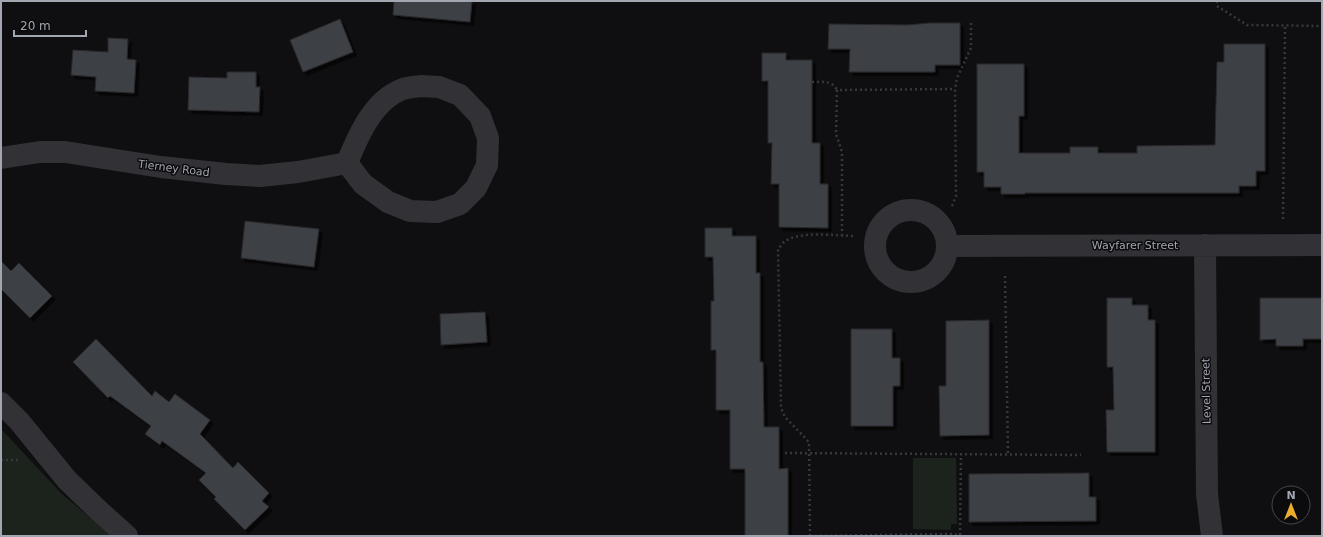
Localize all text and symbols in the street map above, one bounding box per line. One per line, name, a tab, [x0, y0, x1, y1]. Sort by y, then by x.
scale bar	[14, 12, 86, 38]
text: 20 m	[20, 19, 51, 33]
street label: Tierney Road	[136, 158, 210, 179]
street label: Wayfarer Street	[1092, 239, 1179, 252]
street label: Level Street	[1199, 357, 1214, 424]
north arrow	[1271, 485, 1311, 525]
text: N	[1286, 489, 1296, 502]

